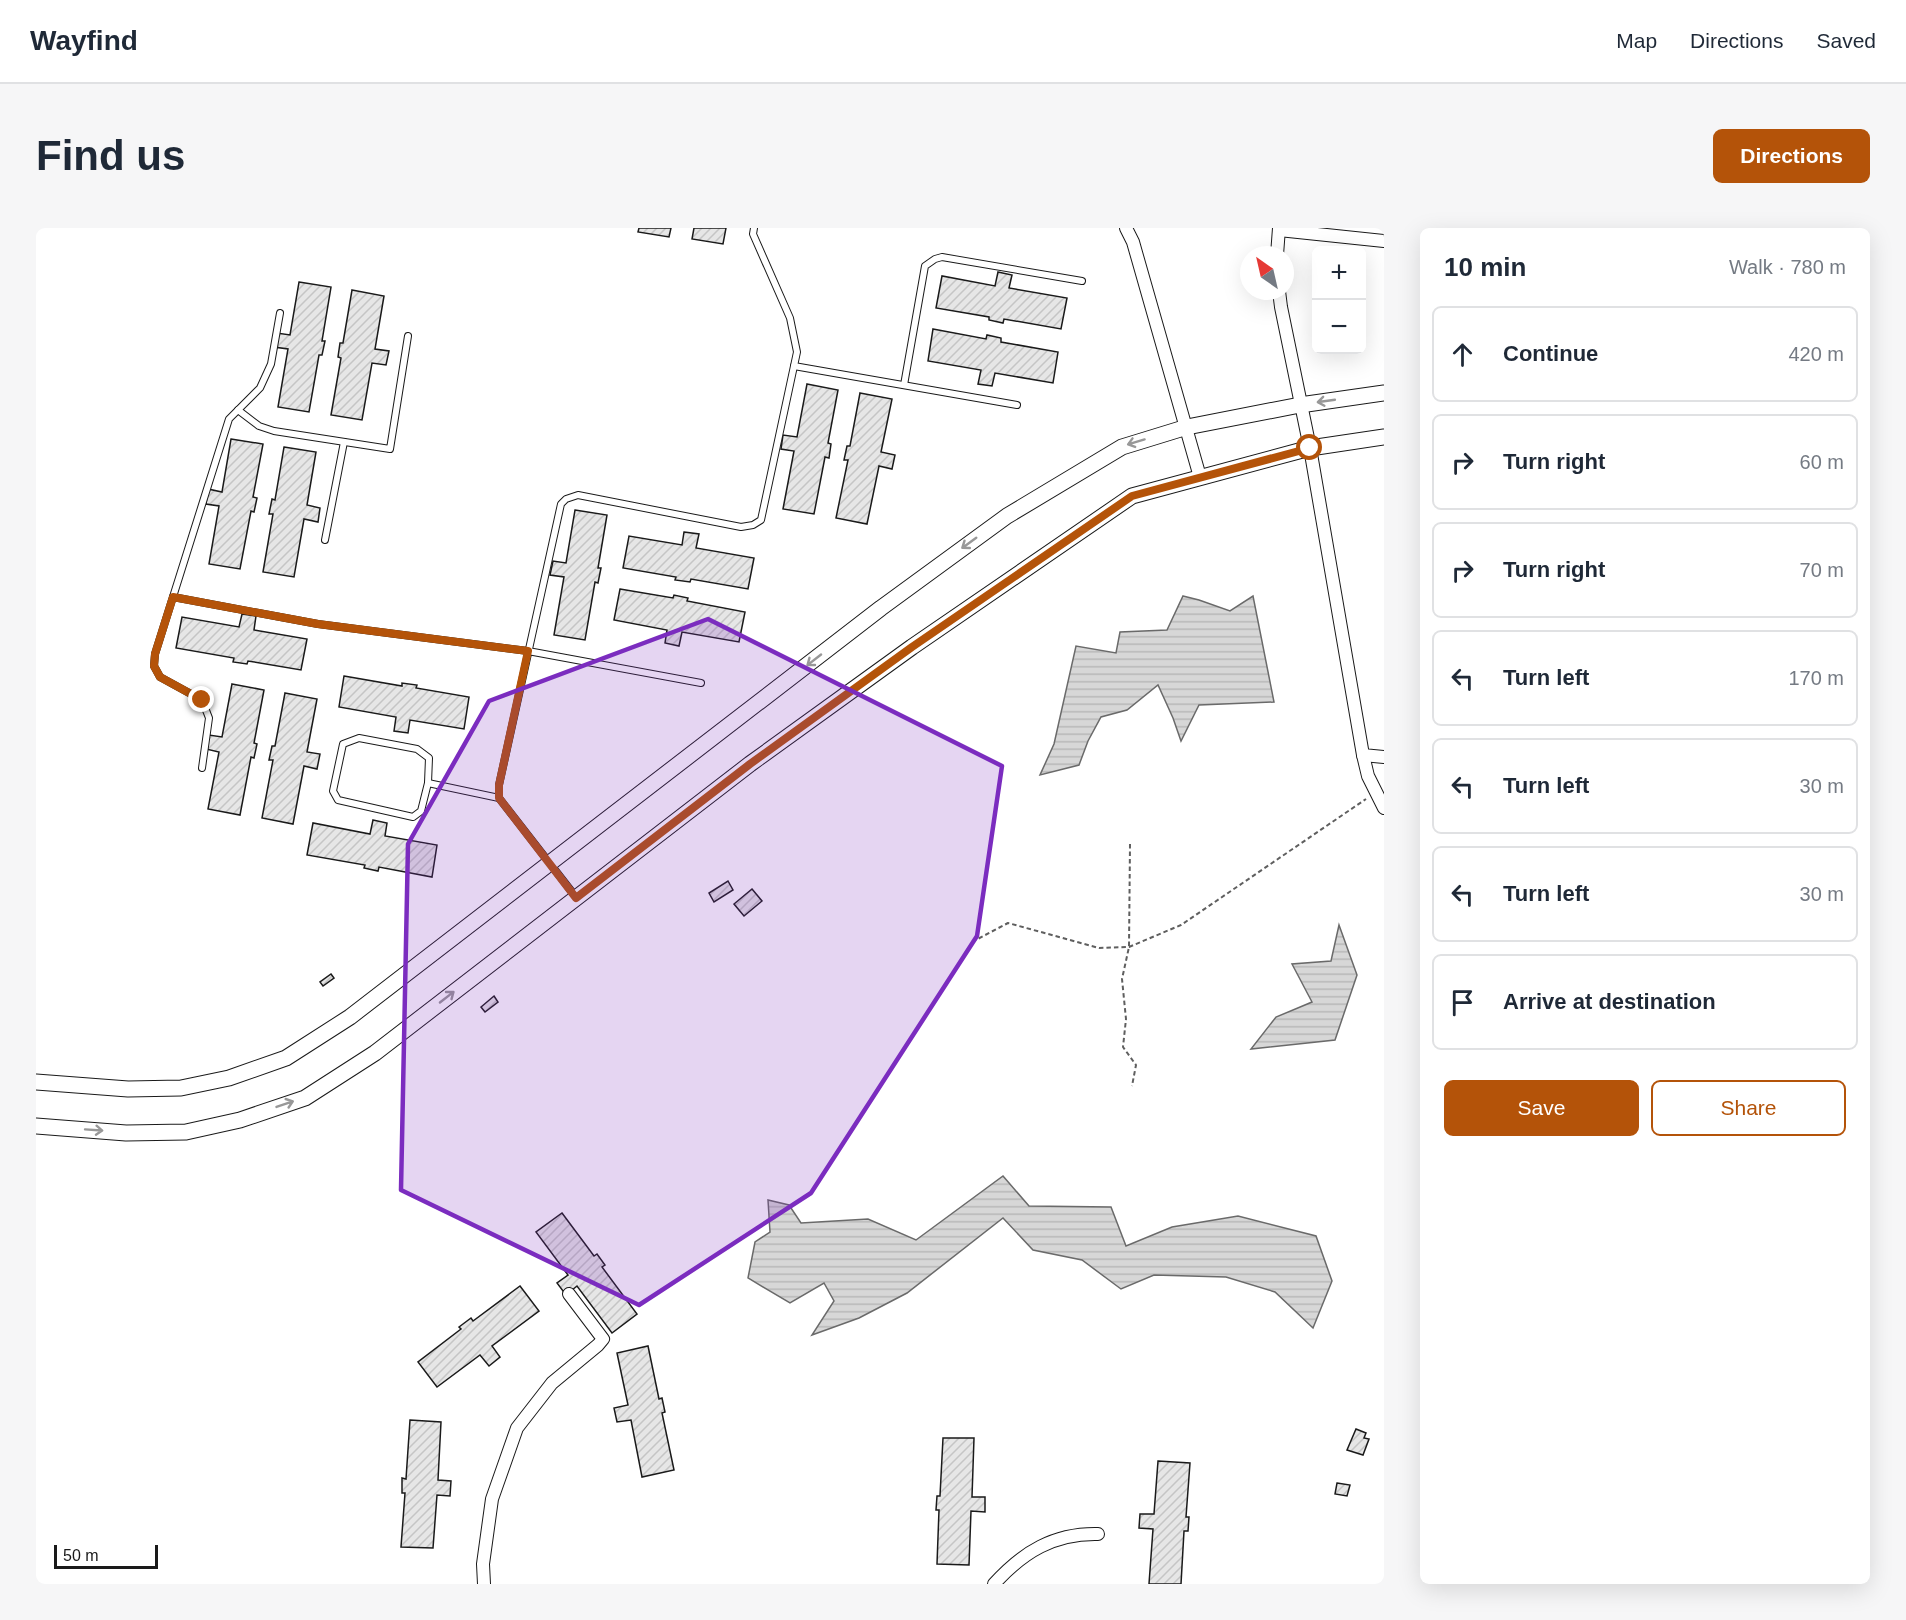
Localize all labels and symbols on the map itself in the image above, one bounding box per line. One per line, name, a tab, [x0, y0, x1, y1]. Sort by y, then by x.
north arrow	[1240, 246, 1294, 300]
one-way arrow	[1317, 396, 1337, 407]
route start	[1296, 434, 1322, 460]
one-way arrow	[1127, 438, 1146, 449]
one-way arrow	[962, 537, 978, 549]
one-way arrow	[806, 654, 822, 667]
route end	[188, 686, 214, 712]
one-way arrow	[439, 991, 455, 1004]
one-way arrow	[275, 1098, 294, 1109]
one-way arrow	[84, 1125, 104, 1136]
scale bar	[54, 1542, 158, 1570]

